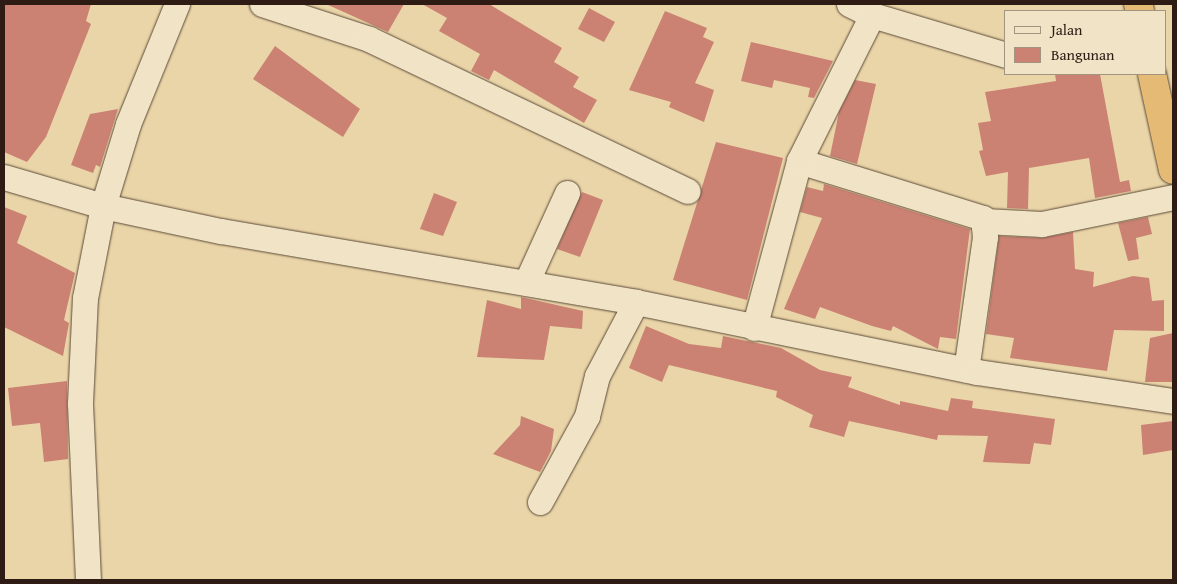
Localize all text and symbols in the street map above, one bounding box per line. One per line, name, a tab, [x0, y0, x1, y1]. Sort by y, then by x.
legend	[1004, 10, 1167, 75]
text: Jalan	[1051, 19, 1083, 40]
text: Bangunan	[1051, 44, 1115, 65]

